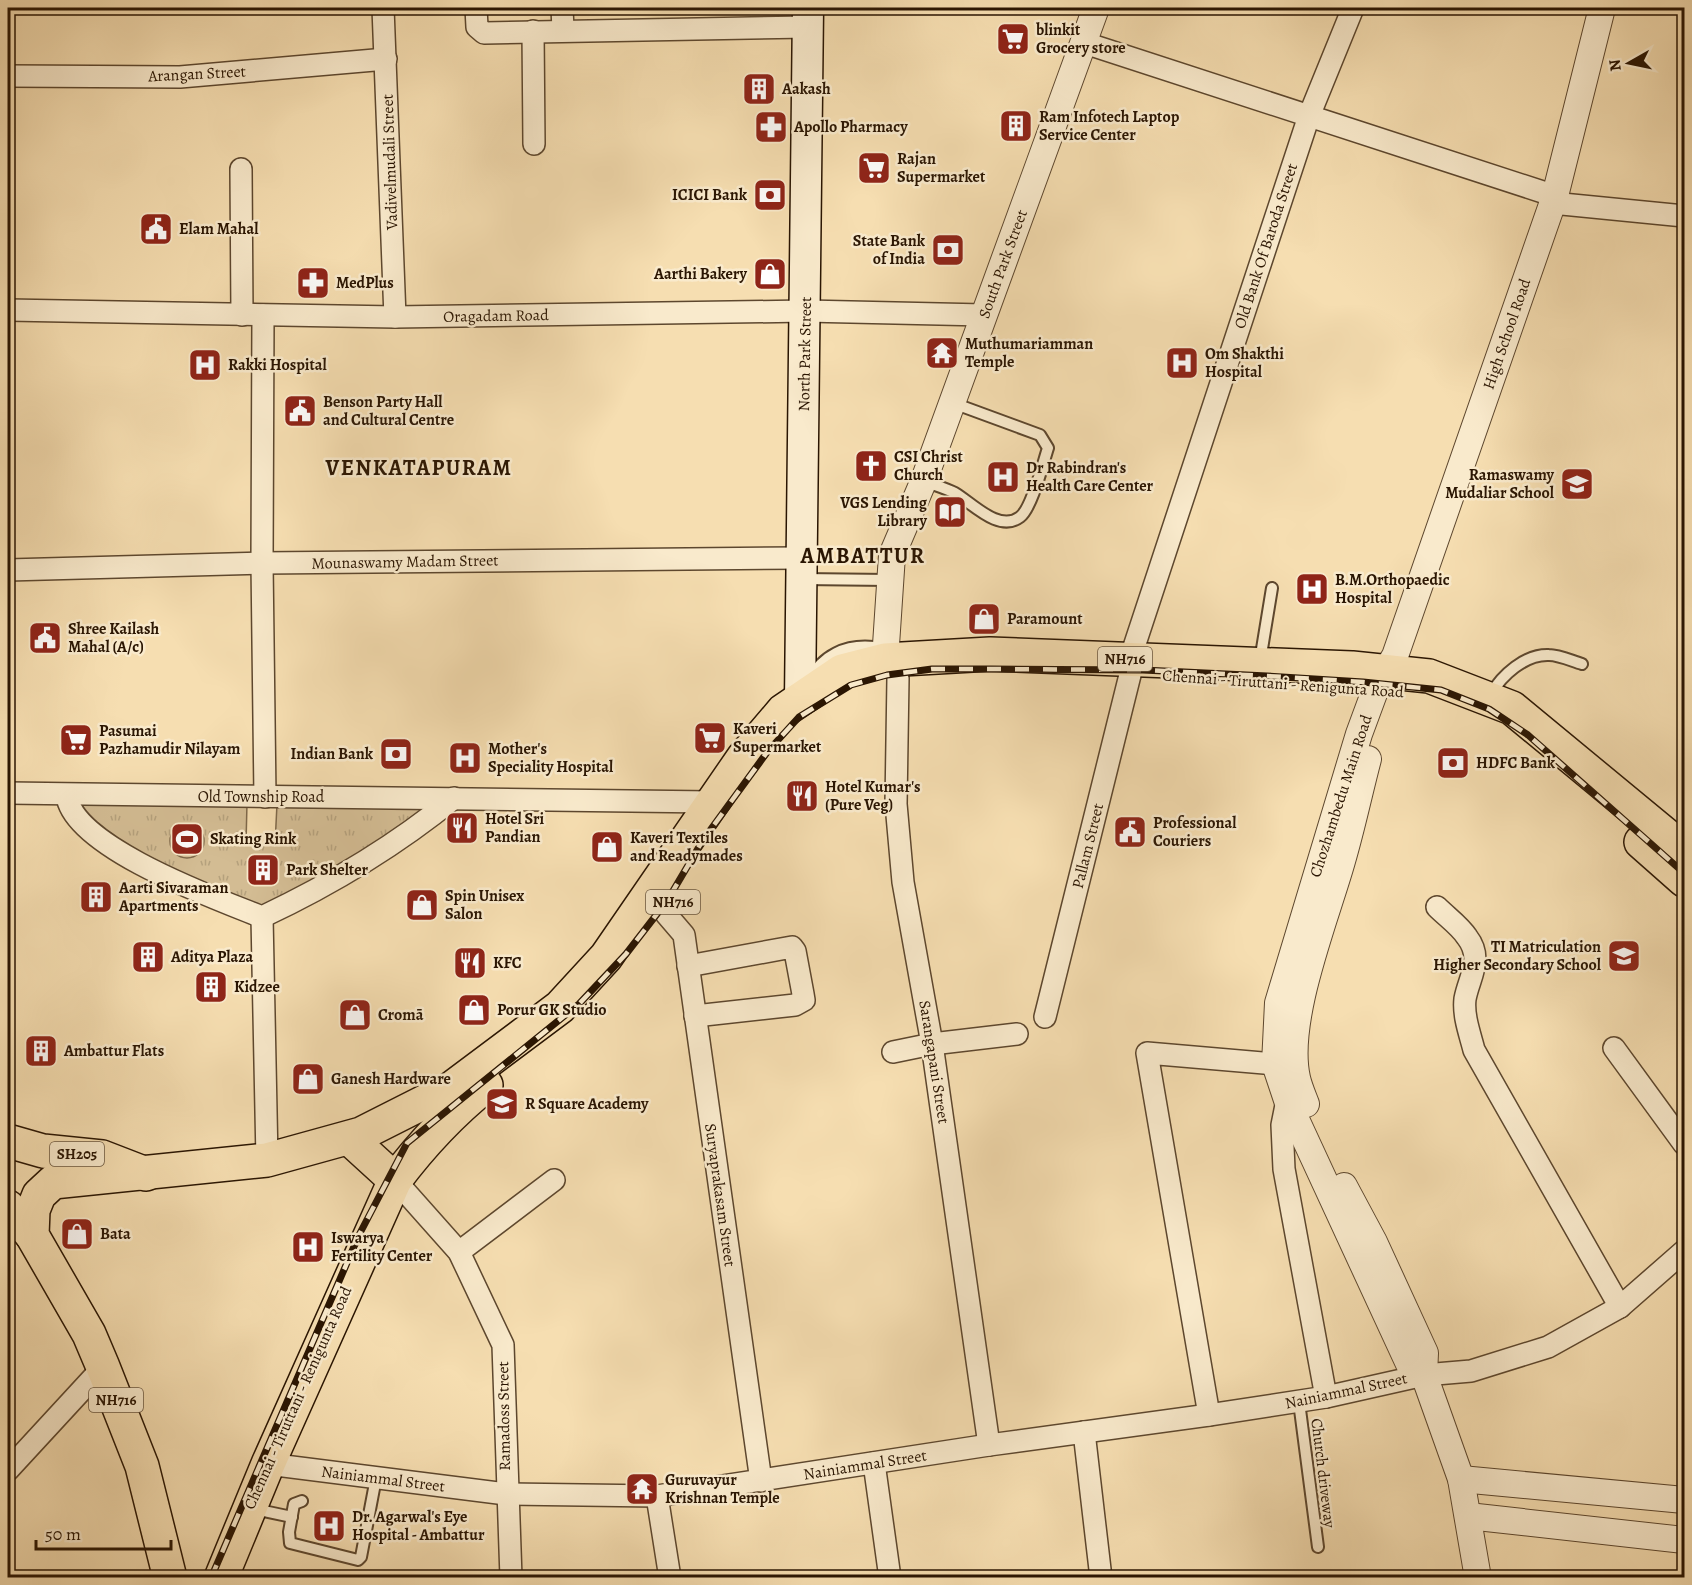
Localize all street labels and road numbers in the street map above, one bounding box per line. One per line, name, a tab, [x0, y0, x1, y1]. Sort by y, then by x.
street label: Arangan Street	[147, 60, 246, 88]
street label: Vadivelmudali Street	[377, 94, 403, 231]
street label: Old Bank Of Baroda Street	[1229, 160, 1303, 332]
street label: South Park Street	[973, 207, 1033, 321]
street label: High School Road	[1478, 275, 1536, 392]
street label: North Park Street	[793, 296, 817, 412]
street label: Oragadam Road	[443, 304, 549, 328]
street label: Mounaswamy Madam Street	[311, 549, 499, 575]
road number: NH716	[1098, 647, 1152, 671]
street label: Chennai - Tiruttani - Renigunta Road	[1162, 665, 1405, 703]
street label: Chozhambedu Main Road	[1304, 712, 1378, 880]
street label: Old Township Road	[198, 786, 325, 808]
street label: Pallam Street	[1067, 801, 1109, 891]
road number: NH716	[646, 890, 700, 914]
street label: Sarangapani Street	[913, 999, 955, 1125]
street label: Suryaprakasam Street	[699, 1122, 741, 1268]
road number: SH205	[50, 1142, 104, 1166]
street label: Chennai - Tiruttani - Renigunta Road	[239, 1283, 357, 1513]
street label: Ramadoss Street	[492, 1361, 516, 1471]
street label: Nainiammal Street	[1283, 1367, 1409, 1415]
road number: NH716	[89, 1388, 143, 1412]
street label: Church driveway	[1305, 1417, 1341, 1530]
street label: Nainiammal Street	[802, 1444, 928, 1486]
street label: Nainiammal Street	[320, 1461, 446, 1497]

